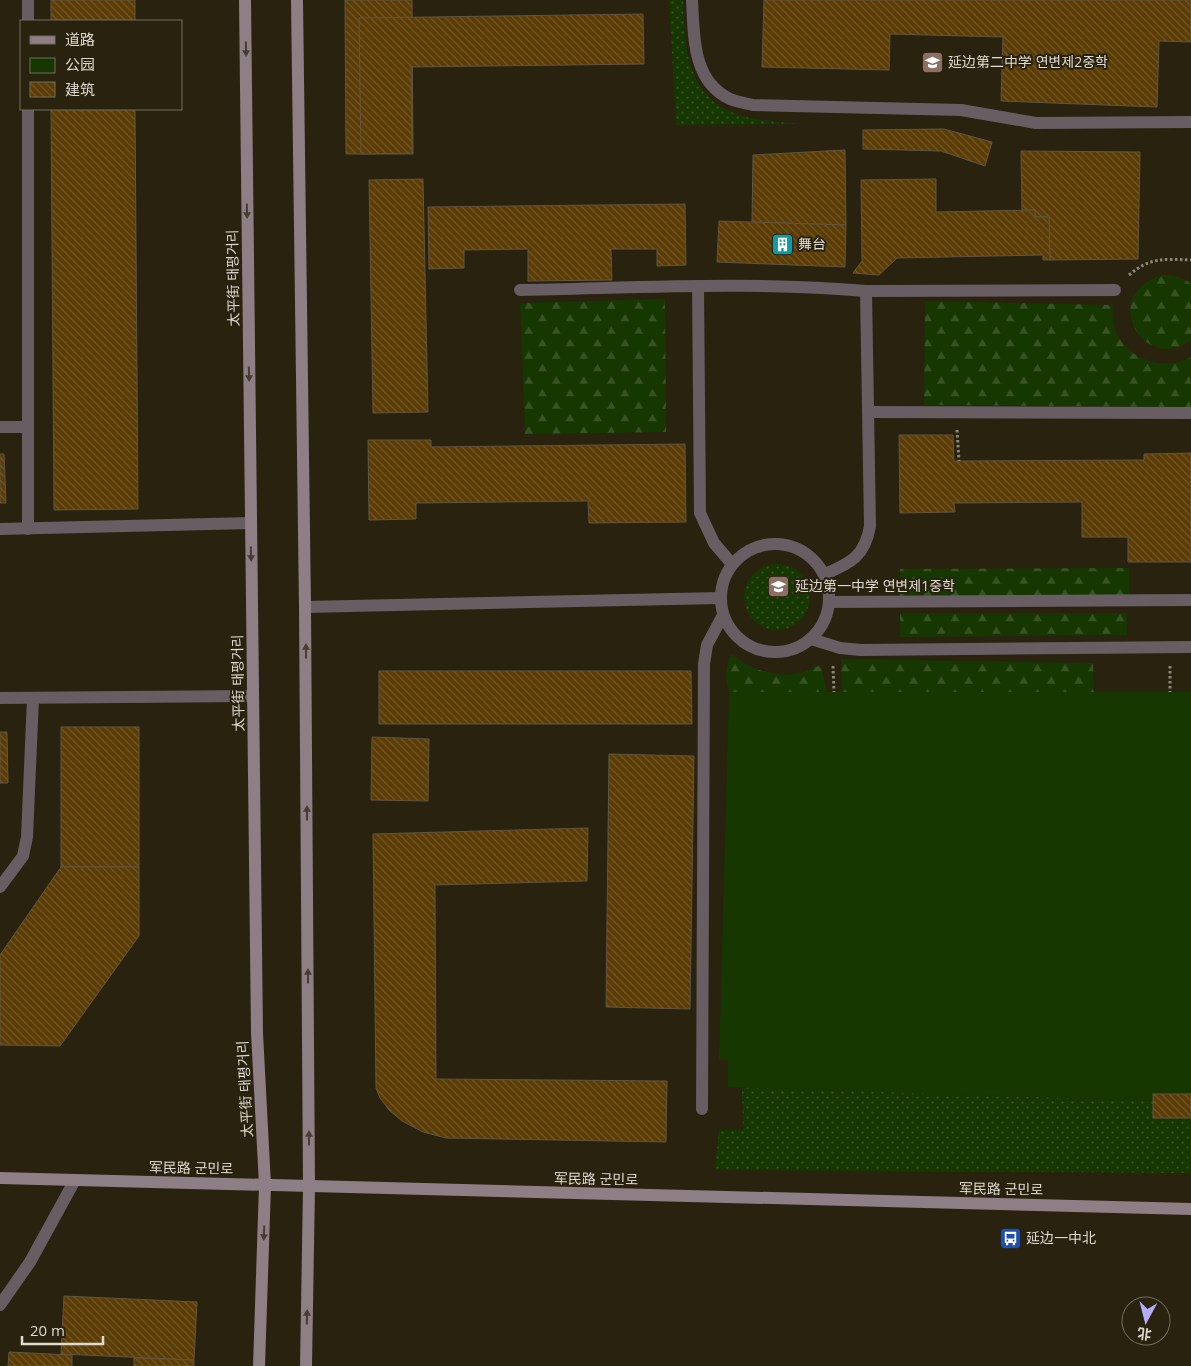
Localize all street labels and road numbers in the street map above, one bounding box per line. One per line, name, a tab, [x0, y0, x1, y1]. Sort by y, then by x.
street label: 太平街 태평거리	[222, 229, 243, 327]
street label: 太平街 태평거리	[227, 634, 248, 732]
street label: 太平街 태평거리	[232, 1040, 257, 1138]
street label: 军民路 군민로	[149, 1157, 233, 1178]
street label: 军民路 군민로	[554, 1168, 638, 1189]
street label: 军民路 군민로	[959, 1178, 1043, 1199]

